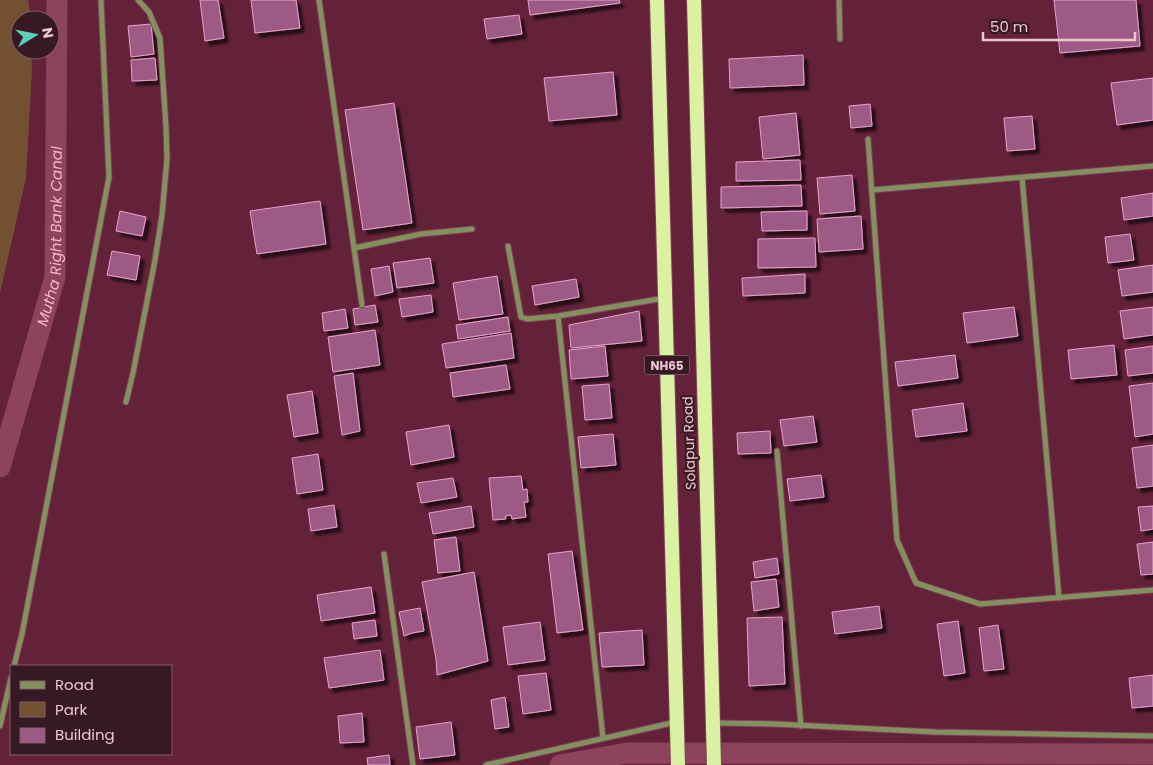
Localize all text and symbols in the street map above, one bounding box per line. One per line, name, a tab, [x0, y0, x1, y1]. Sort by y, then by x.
north arrow	[10, 10, 60, 60]
scale bar	[983, 10, 1136, 42]
text: 50 m	[990, 16, 1028, 37]
text: N	[37, 26, 59, 40]
water label: Mutha Right Bank Canal	[31, 146, 66, 328]
road number: NH65	[644, 356, 690, 374]
street label: Solapur Road	[677, 396, 701, 490]
legend	[10, 665, 172, 755]
text: Road	[55, 674, 94, 695]
text: Park	[55, 699, 87, 720]
text: Building	[55, 724, 115, 745]

